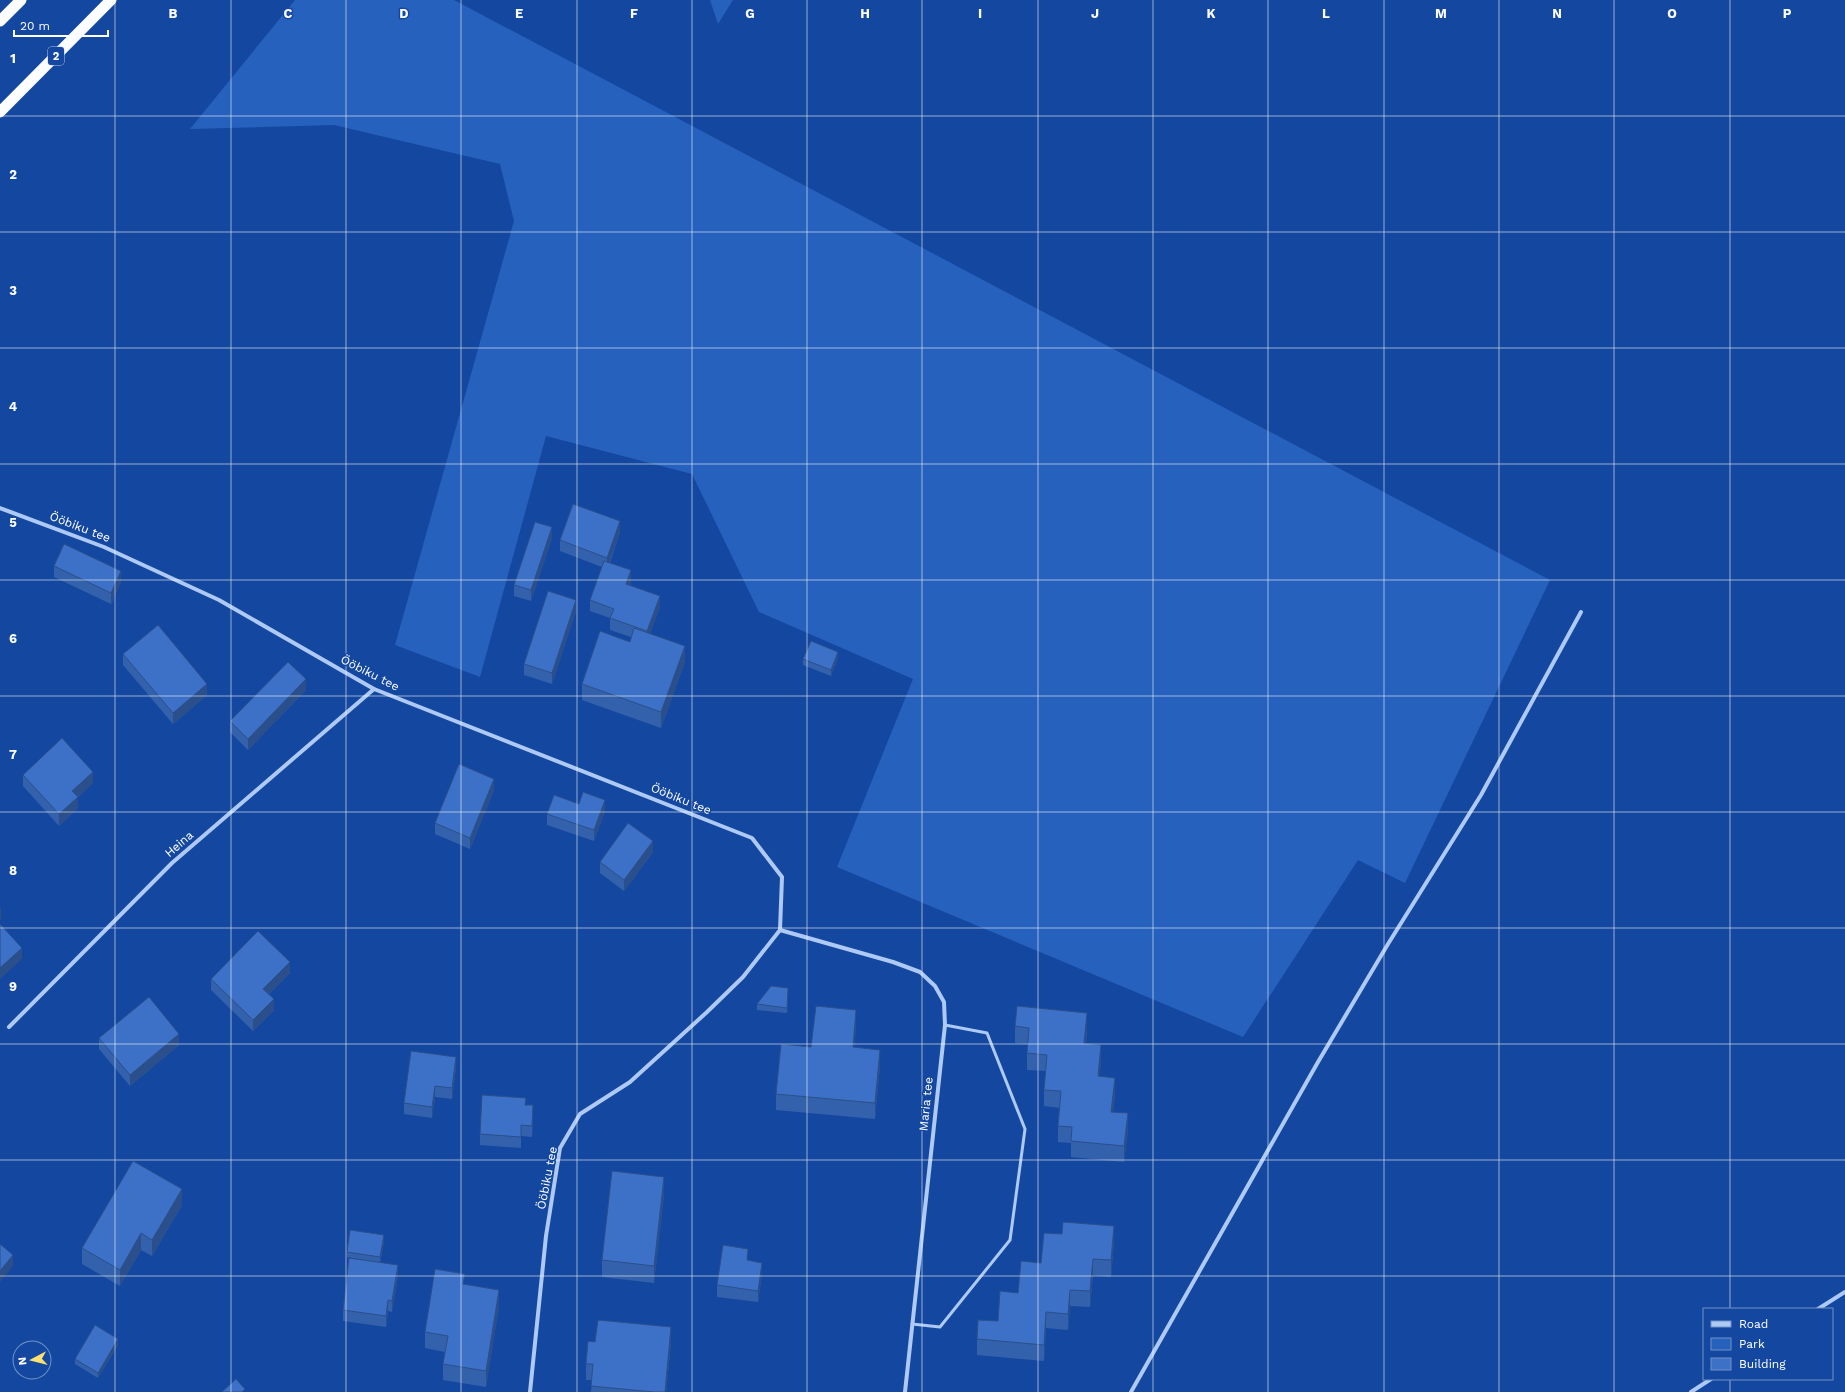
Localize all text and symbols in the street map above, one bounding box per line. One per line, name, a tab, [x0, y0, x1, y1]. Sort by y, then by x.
text: B	[169, 6, 178, 21]
text: C	[284, 6, 293, 21]
text: D	[399, 6, 409, 21]
text: E	[515, 6, 523, 21]
text: F	[630, 6, 638, 21]
text: G	[745, 6, 755, 21]
text: H	[860, 6, 870, 21]
text: I	[978, 6, 982, 21]
text: J	[1091, 6, 1099, 21]
text: K	[1206, 6, 1216, 21]
text: L	[1322, 6, 1330, 21]
text: M	[1435, 6, 1447, 21]
text: N	[1552, 6, 1562, 21]
text: O	[1667, 6, 1677, 21]
text: P	[1783, 6, 1792, 21]
scale bar	[14, 12, 108, 38]
text: 20 m	[20, 19, 50, 33]
road number: 2	[48, 47, 64, 65]
text: 1	[10, 51, 16, 66]
text: 2	[9, 167, 17, 182]
text: 3	[9, 283, 17, 298]
text: 4	[9, 399, 18, 414]
street label: Ööbiku tee	[48, 509, 112, 545]
text: 5	[9, 515, 17, 530]
text: 6	[9, 631, 17, 646]
street label: Ööbiku tee	[338, 652, 402, 694]
text: 7	[9, 747, 17, 762]
street label: Ööbiku tee	[649, 781, 713, 817]
street label: Heina	[162, 828, 196, 860]
text: 8	[9, 863, 17, 878]
text: 9	[9, 979, 17, 994]
street label: Maria tee	[916, 1076, 936, 1132]
street label: Ööbiku tee	[534, 1145, 560, 1211]
legend	[1703, 1308, 1833, 1380]
text: Road	[1739, 1317, 1768, 1331]
text: Park	[1739, 1337, 1765, 1351]
north arrow	[12, 1340, 52, 1380]
text: N	[16, 1356, 30, 1366]
text: Building	[1739, 1357, 1786, 1371]

